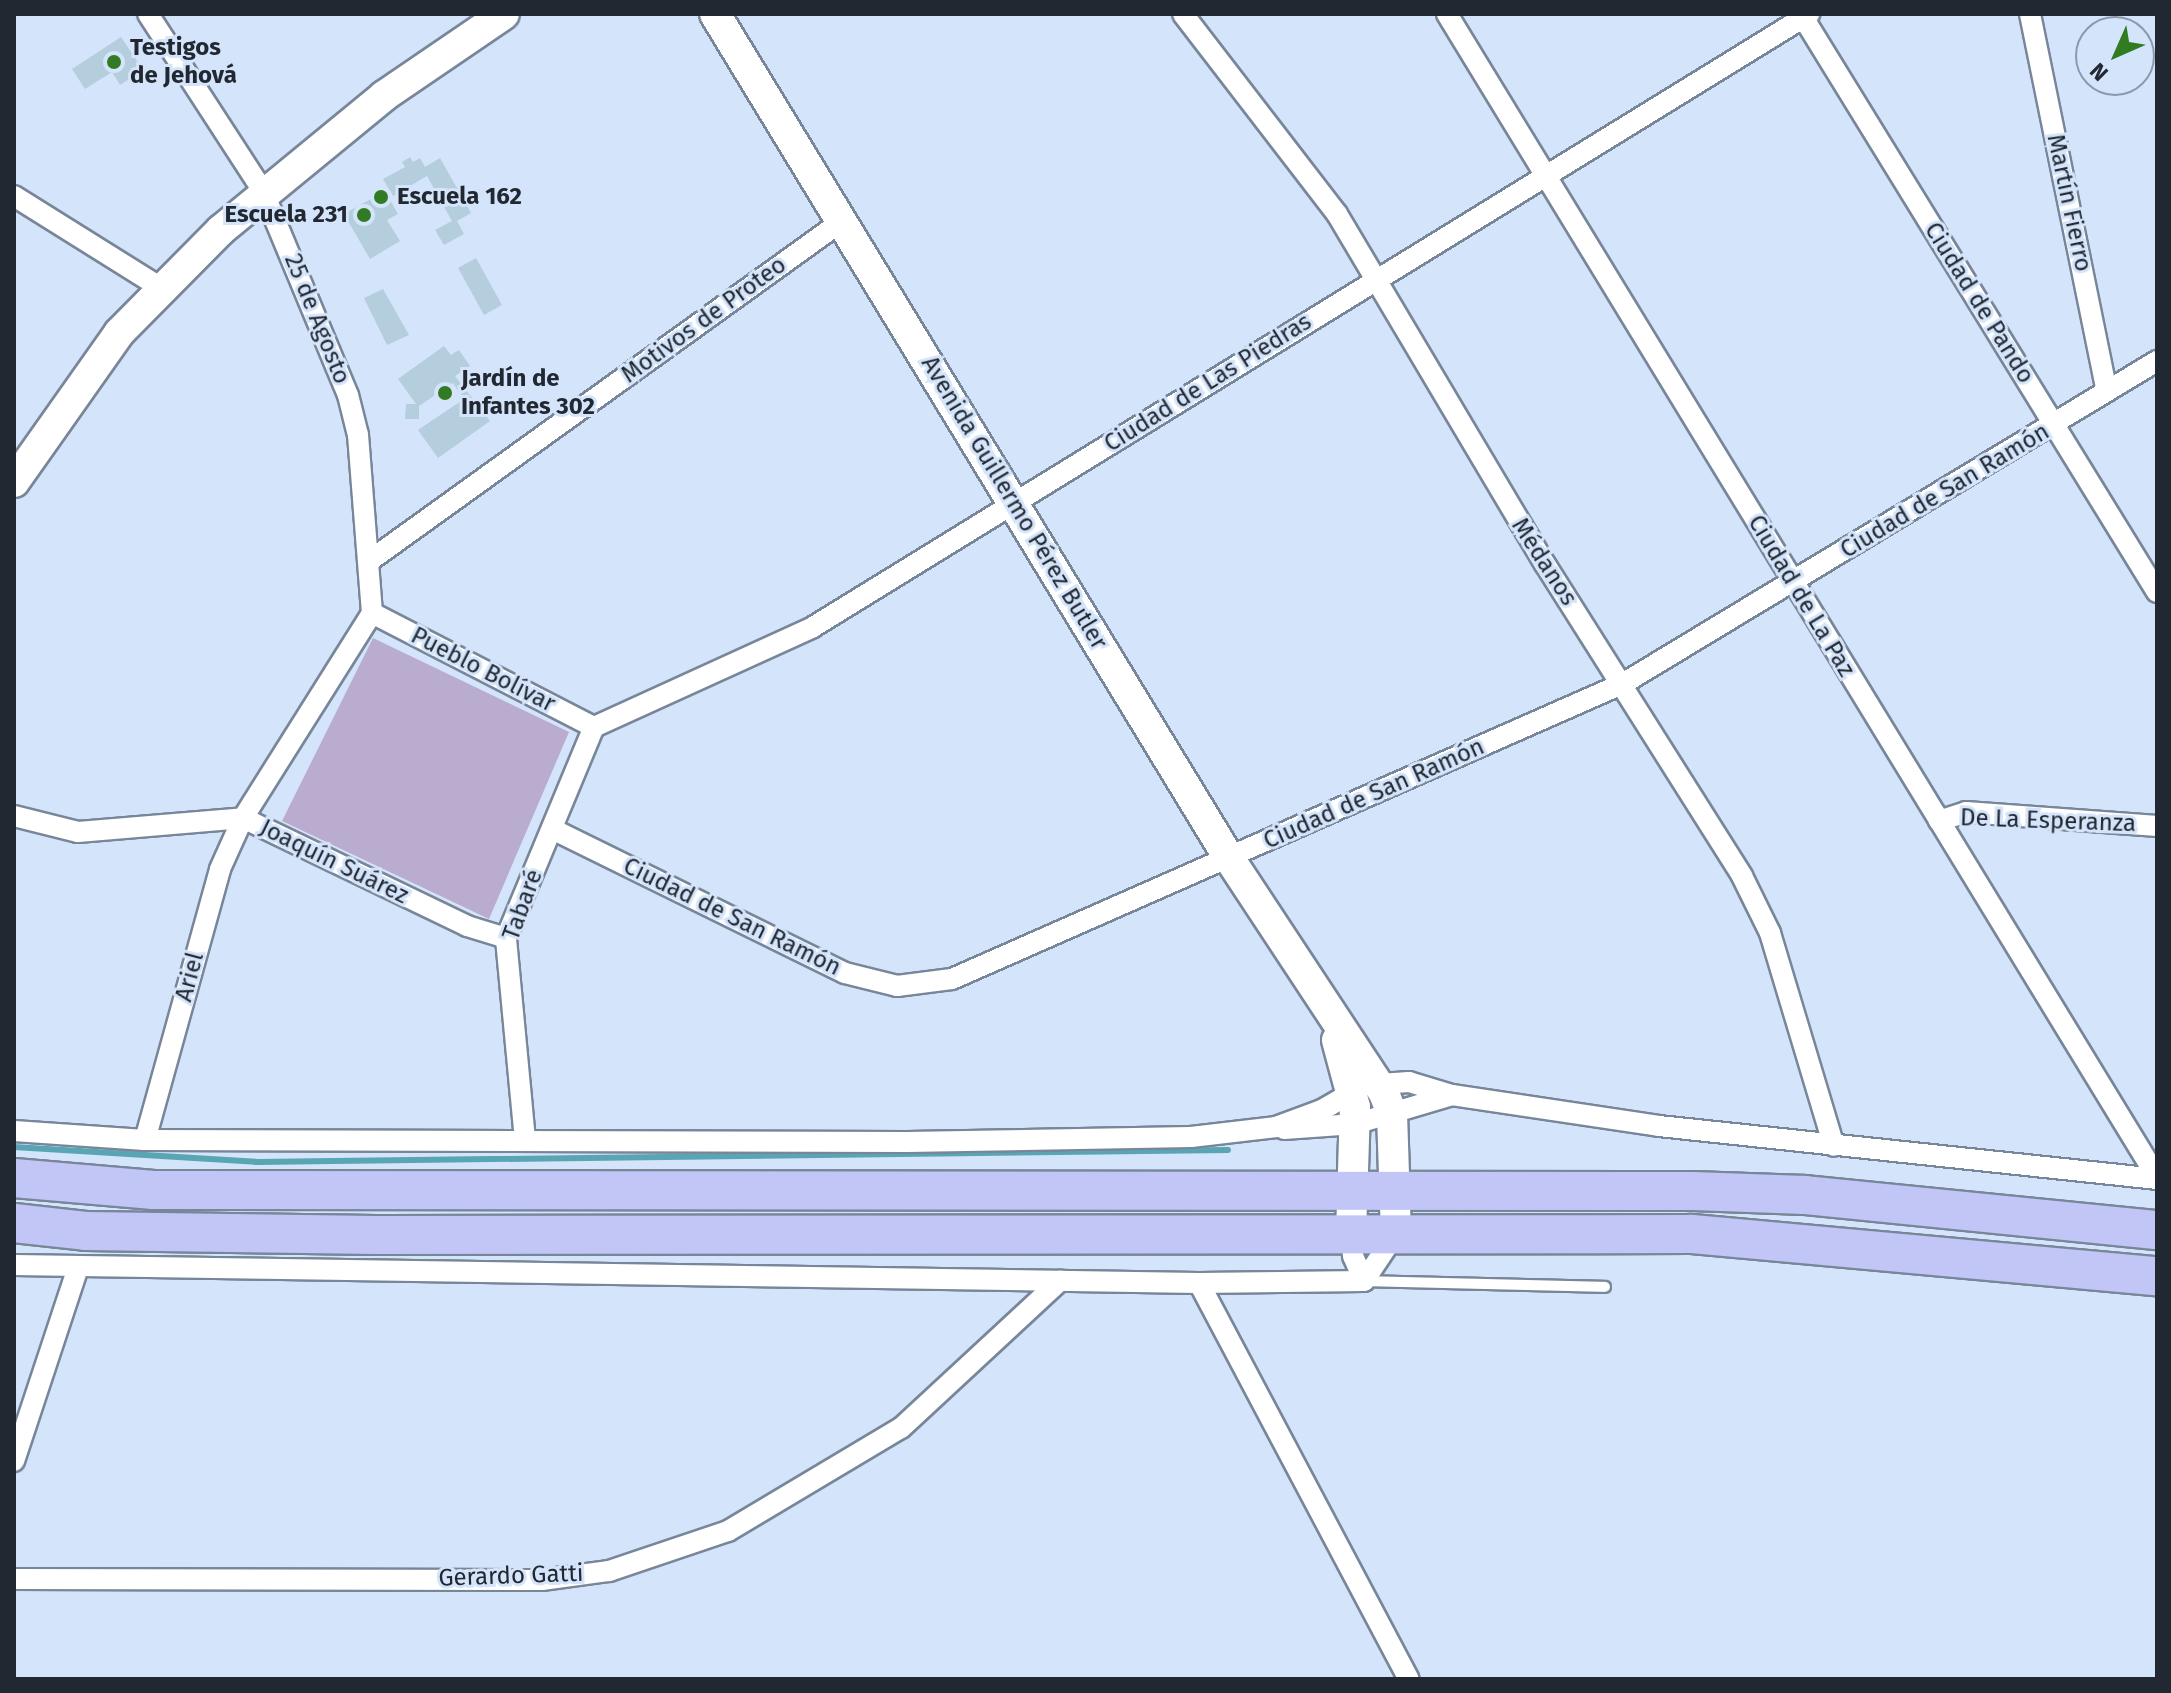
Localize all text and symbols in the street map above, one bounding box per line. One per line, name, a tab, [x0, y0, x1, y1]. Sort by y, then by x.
north arrow	[2075, 16, 2155, 96]
place label: Testigos de Jehová	[130, 34, 237, 90]
marker: Testigos de Jehová	[105, 53, 123, 71]
text: N	[2084, 57, 2114, 87]
street label: Martín Fierro	[2040, 132, 2098, 274]
place label: Escuela 162	[397, 183, 522, 211]
marker: Escuela 162	[372, 188, 390, 206]
place label: Escuela 231	[224, 201, 348, 229]
marker: Escuela 231	[355, 206, 373, 224]
street label: Ciudad de Pando	[1918, 217, 2040, 389]
street label: 25 de Agosto	[278, 250, 356, 388]
street label: Motivos de Proteo	[616, 251, 792, 389]
street label: Ciudad de Las Piedras	[1099, 308, 1317, 458]
street label: Avenida Guillermo Pérez Butler	[915, 351, 1113, 655]
place label: Jardín de Infantes 302	[461, 365, 595, 421]
marker: Jardín de Infantes 302	[436, 384, 454, 402]
street label: Ciudad de San Ramón	[1835, 417, 2055, 565]
street label: Ciudad de La Paz	[1741, 510, 1861, 682]
street label: Médanos	[1505, 513, 1583, 611]
street label: Pueblo Bolívar	[406, 621, 560, 719]
street label: Ciudad de San Ramón	[1259, 732, 1489, 856]
street label: De La Esperanza	[1960, 804, 2136, 838]
street label: Joaquín Suárez	[255, 814, 413, 910]
street label: Ciudad de San Ramón	[618, 852, 846, 982]
street label: Tabaré	[497, 866, 549, 944]
street label: Ariel	[170, 949, 210, 1005]
street label: Gerardo Gatti	[438, 1559, 584, 1593]

